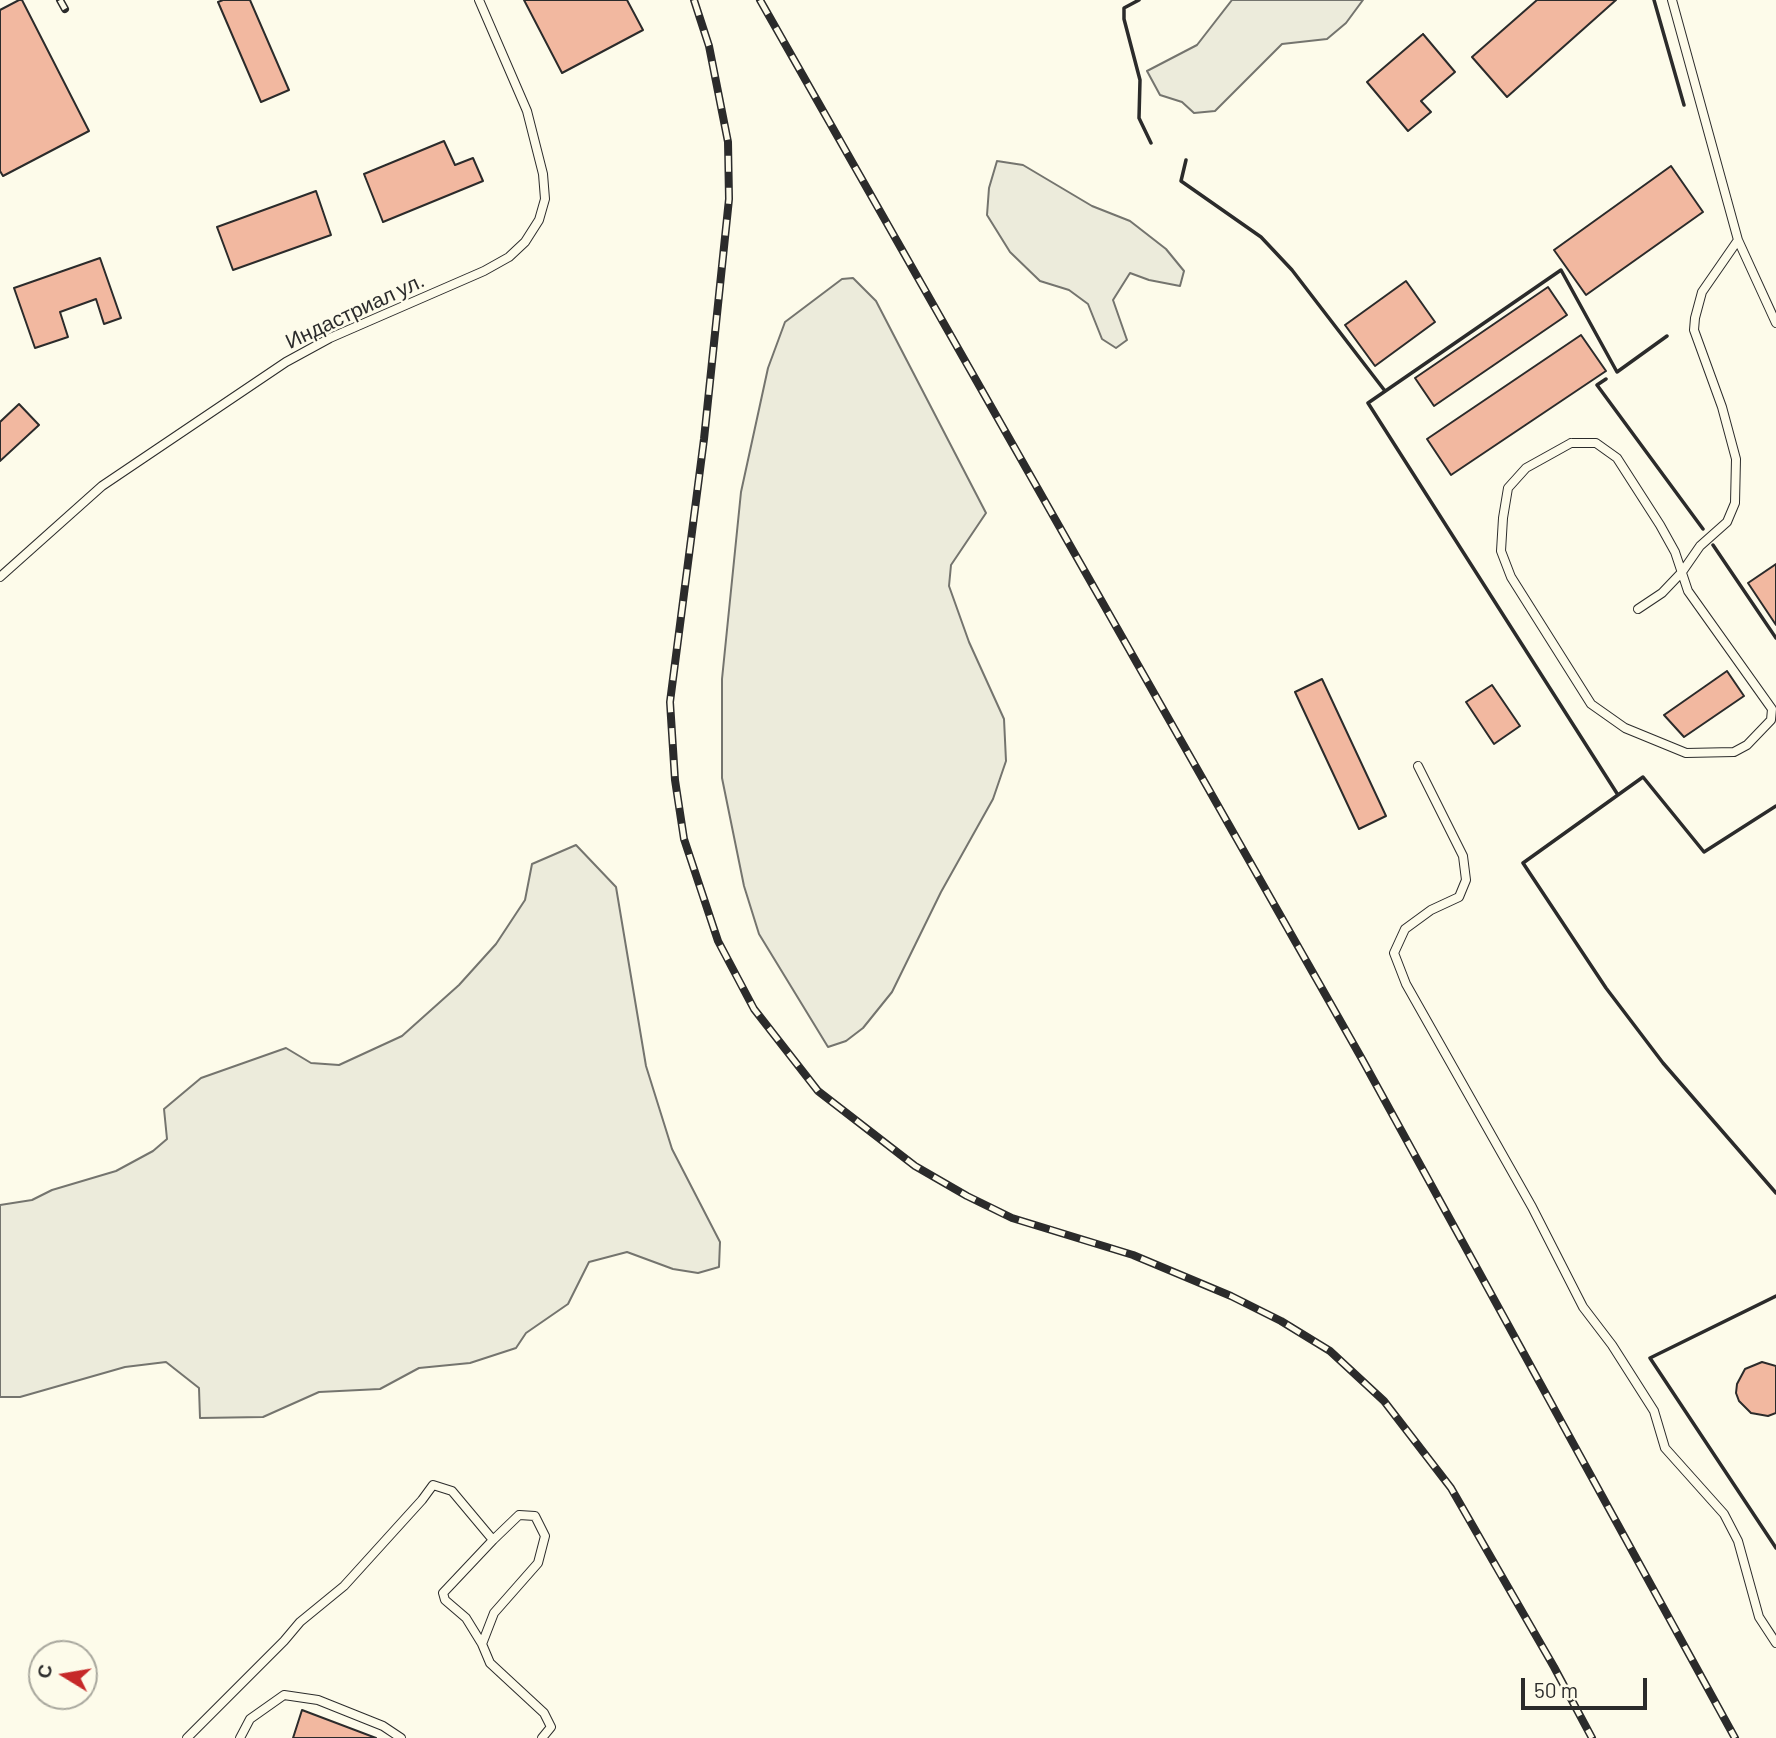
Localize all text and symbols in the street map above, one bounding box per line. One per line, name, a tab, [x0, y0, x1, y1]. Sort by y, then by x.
street label: Индастриал ул.	[282, 268, 428, 354]
north arrow	[28, 1640, 98, 1710]
text: С	[31, 1662, 56, 1680]
scale bar	[1524, 1664, 1650, 1708]
text: 50 m	[1534, 1677, 1578, 1702]

